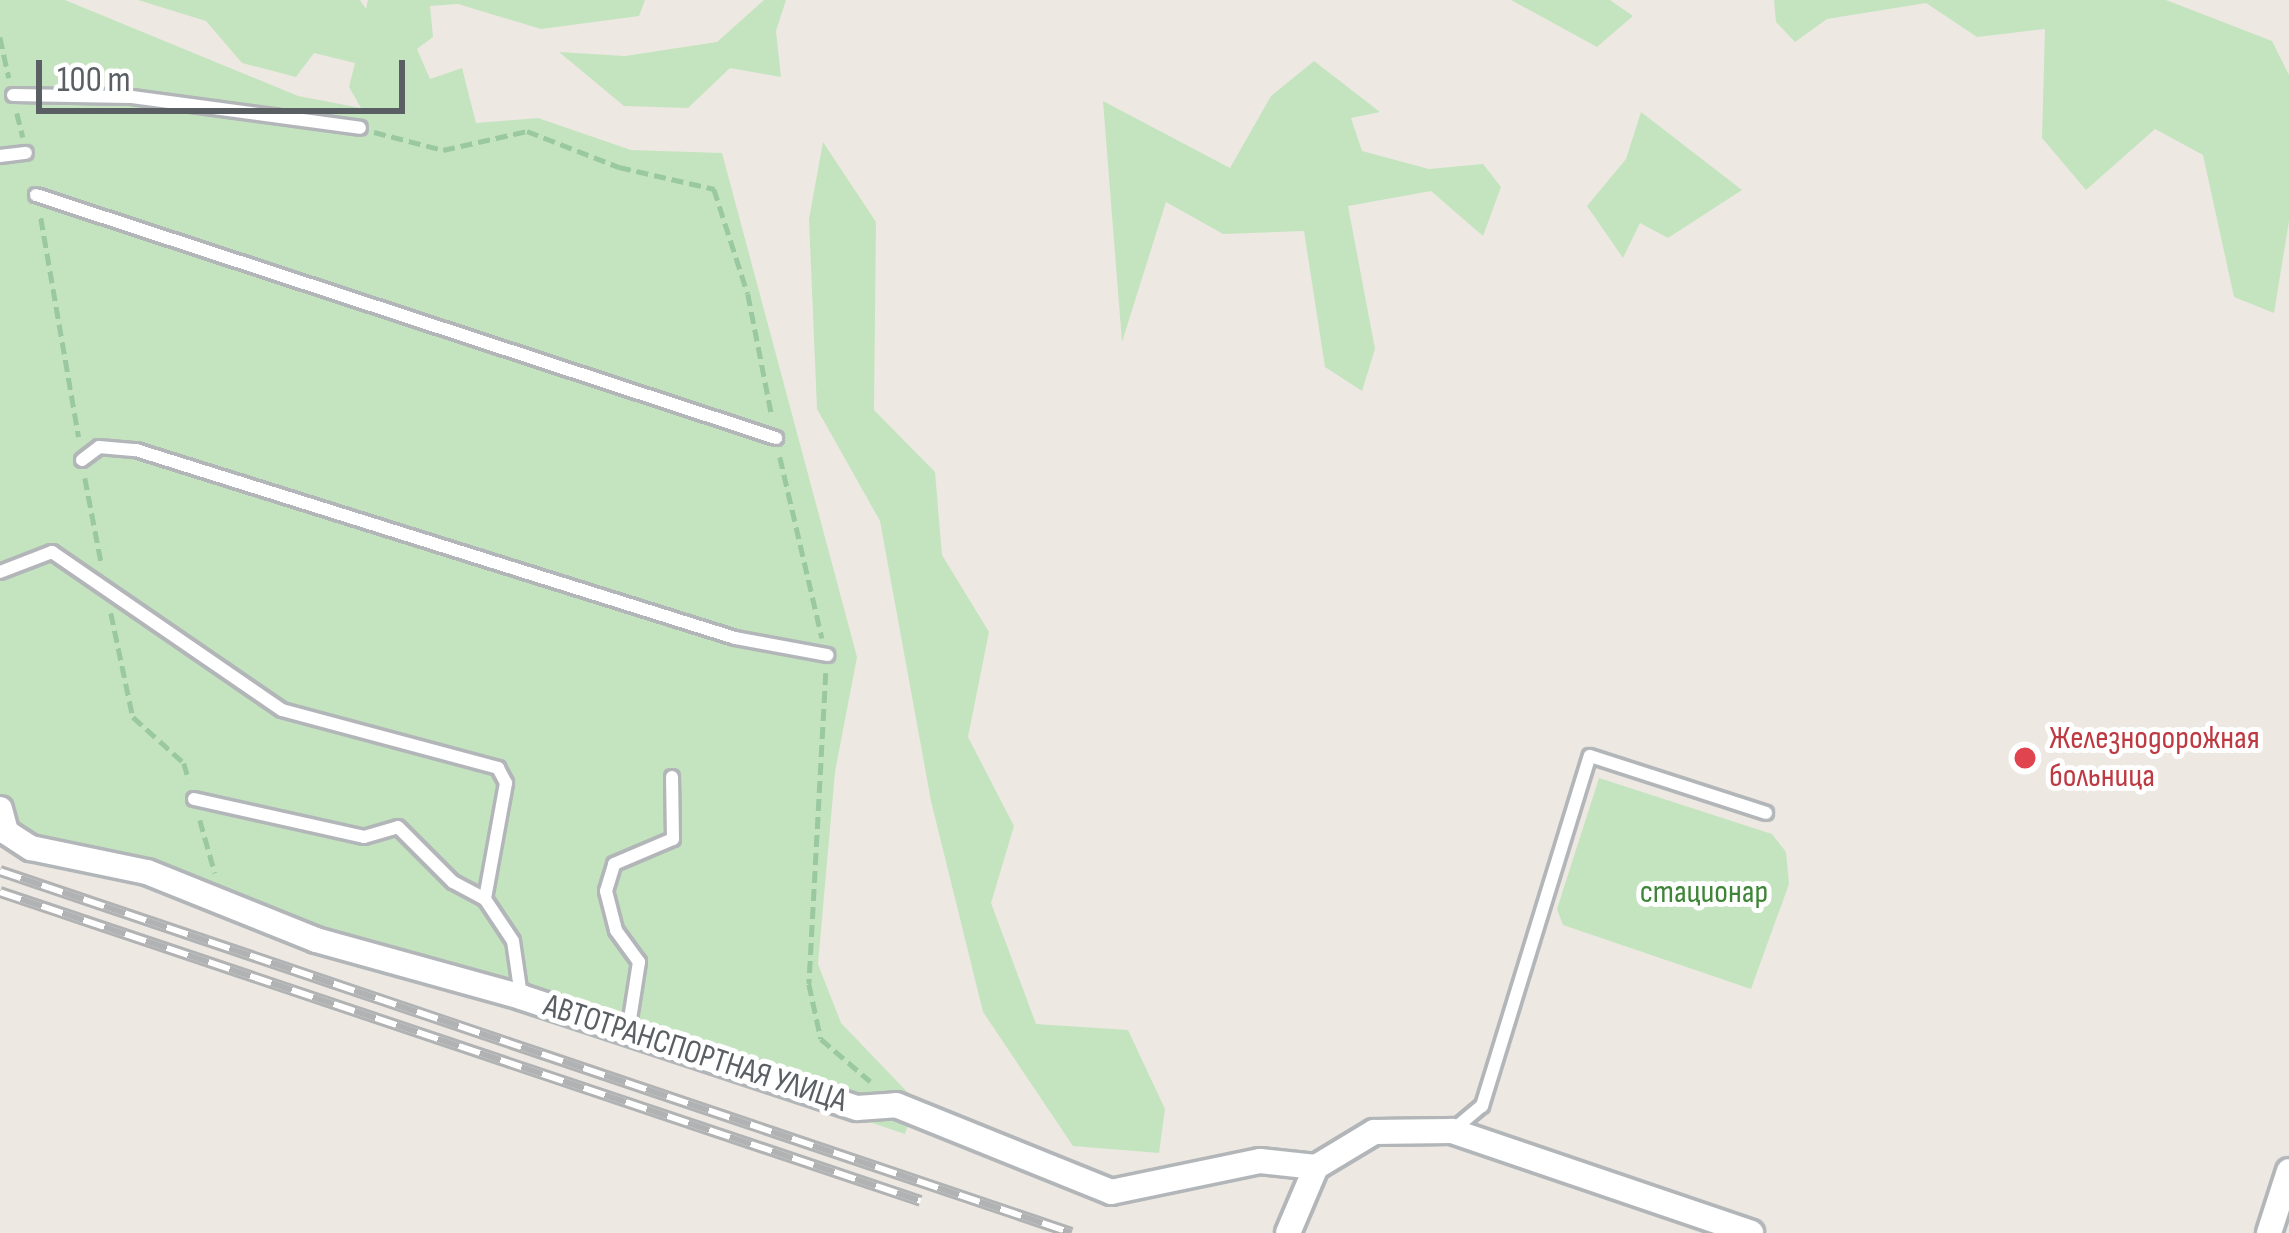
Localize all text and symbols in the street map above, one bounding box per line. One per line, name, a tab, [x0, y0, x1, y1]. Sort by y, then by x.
scale bar	[42, 36, 411, 110]
text: 100 m	[57, 59, 131, 102]
place label: Железнодорожная больница	[2049, 719, 2260, 797]
marker: Железнодорожная больница	[2012, 745, 2038, 771]
park label: стационар	[1640, 873, 1768, 913]
street label: АВТОТРАНСПОРТНАЯ УЛИЦА	[538, 986, 852, 1122]

